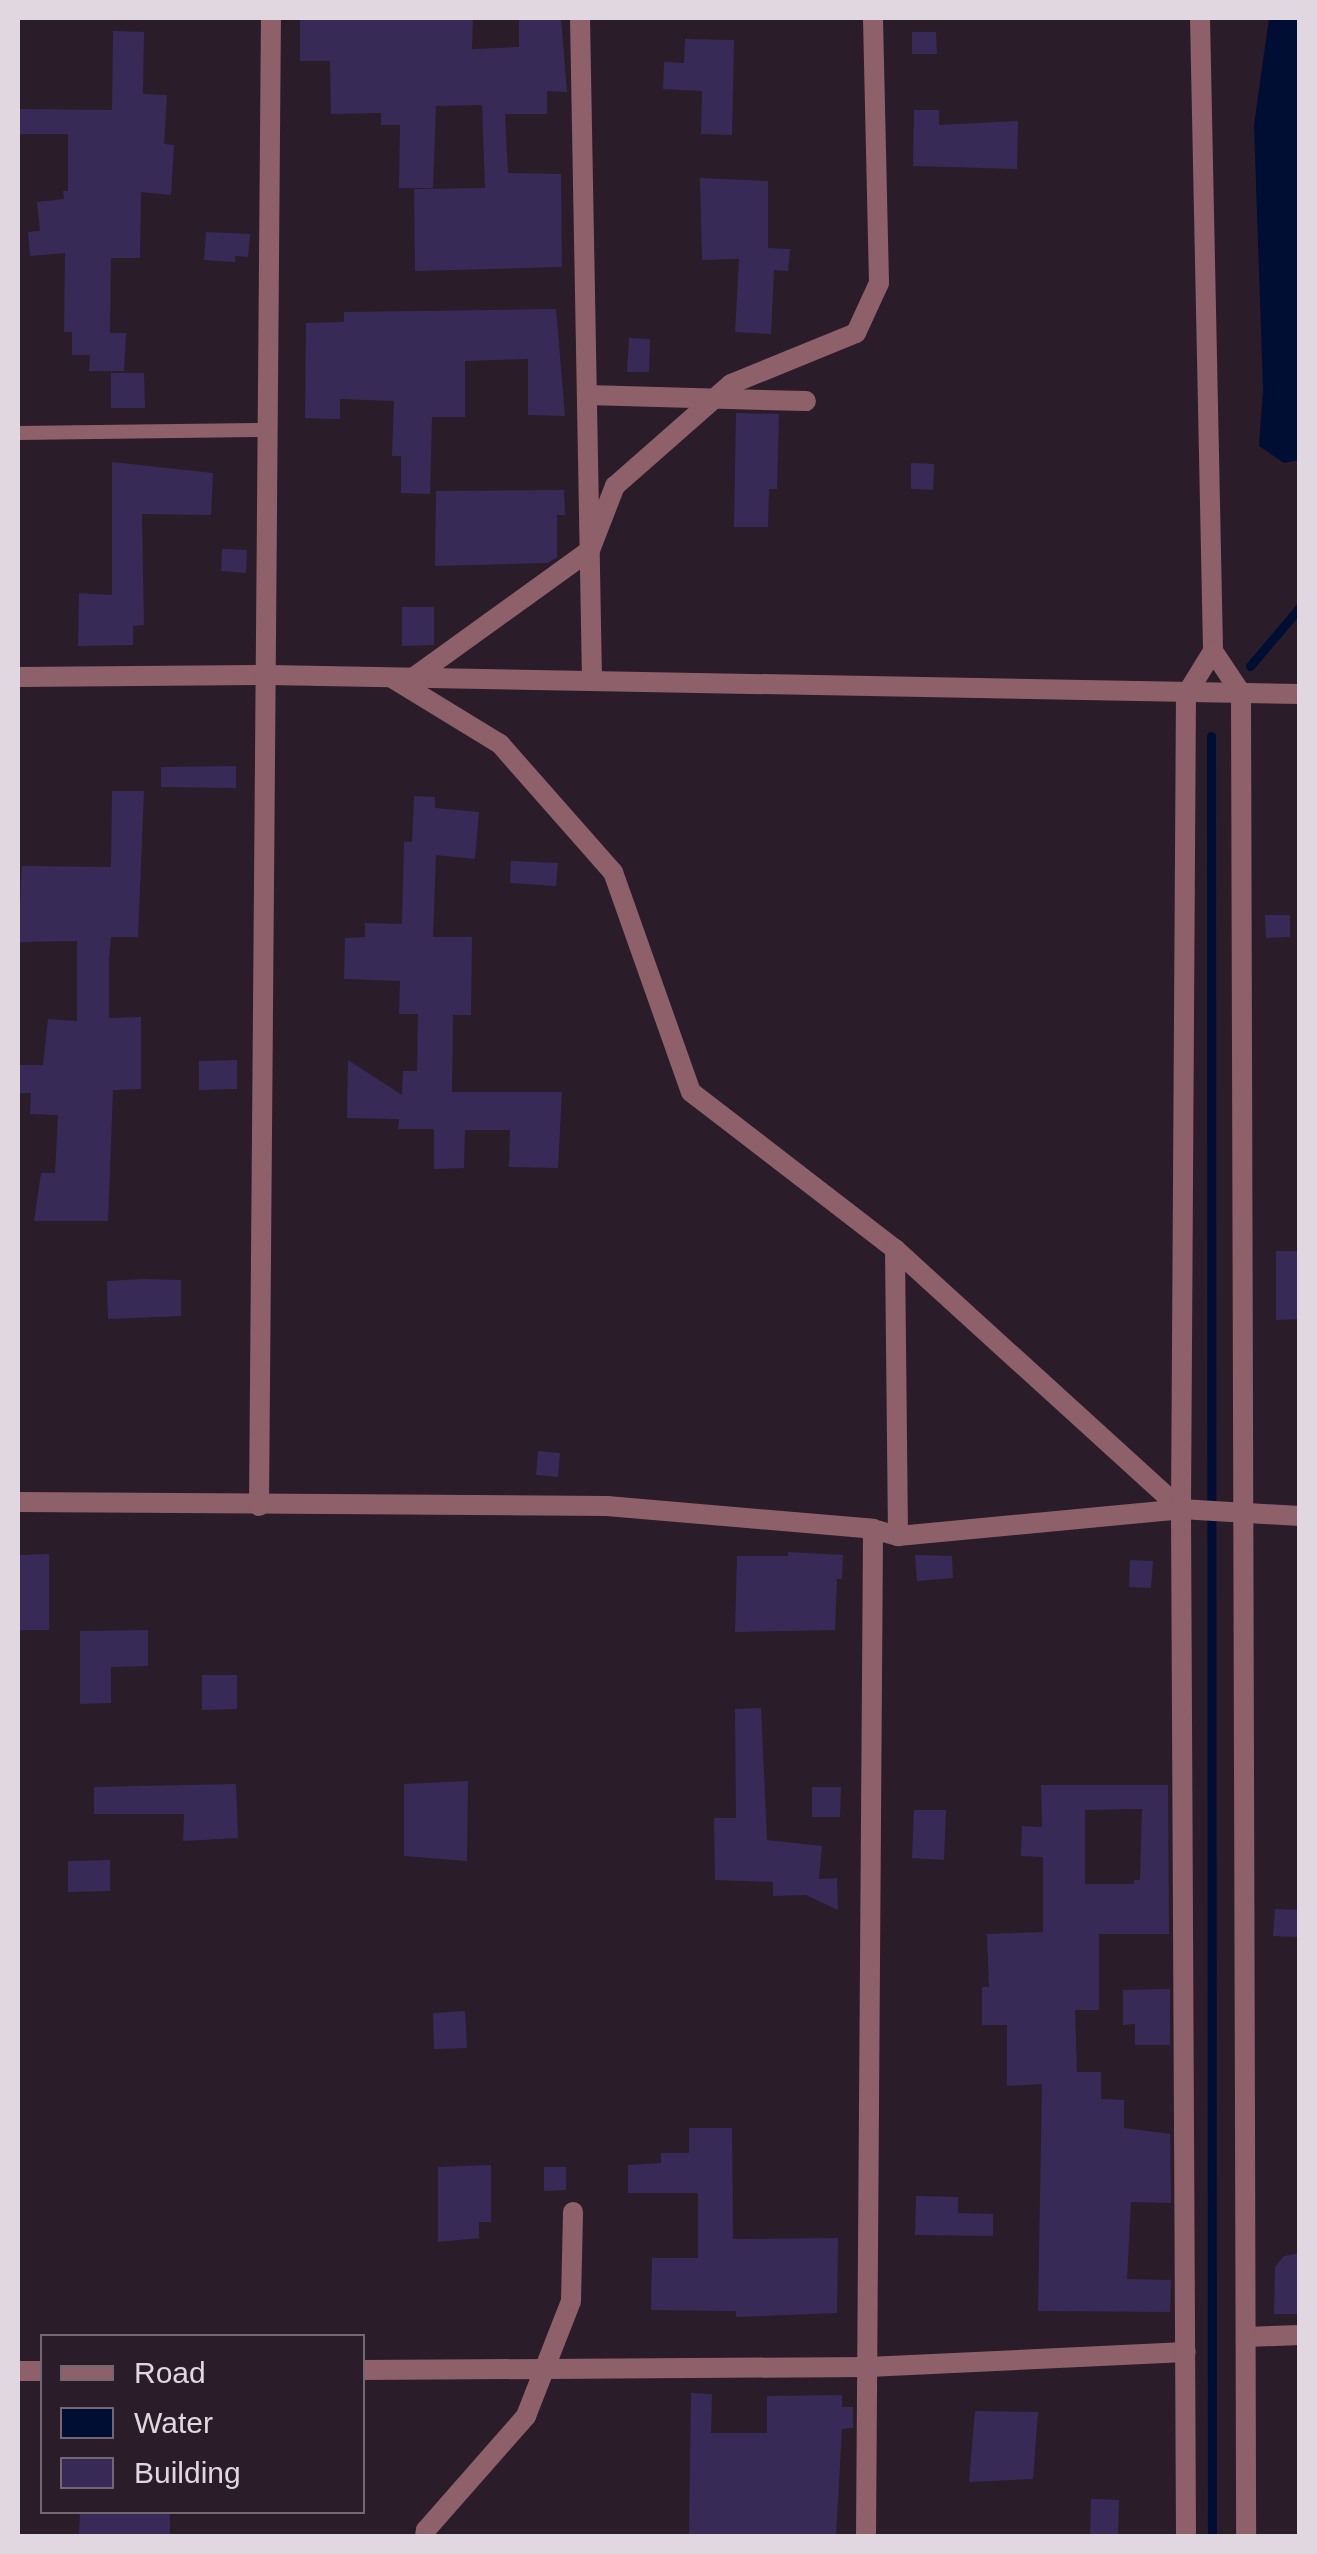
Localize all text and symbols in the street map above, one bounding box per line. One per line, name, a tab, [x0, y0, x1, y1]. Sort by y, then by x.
legend	[40, 2334, 365, 2514]
text: Road	[134, 2356, 206, 2389]
text: Water	[134, 2406, 213, 2439]
text: Building	[134, 2456, 241, 2489]

